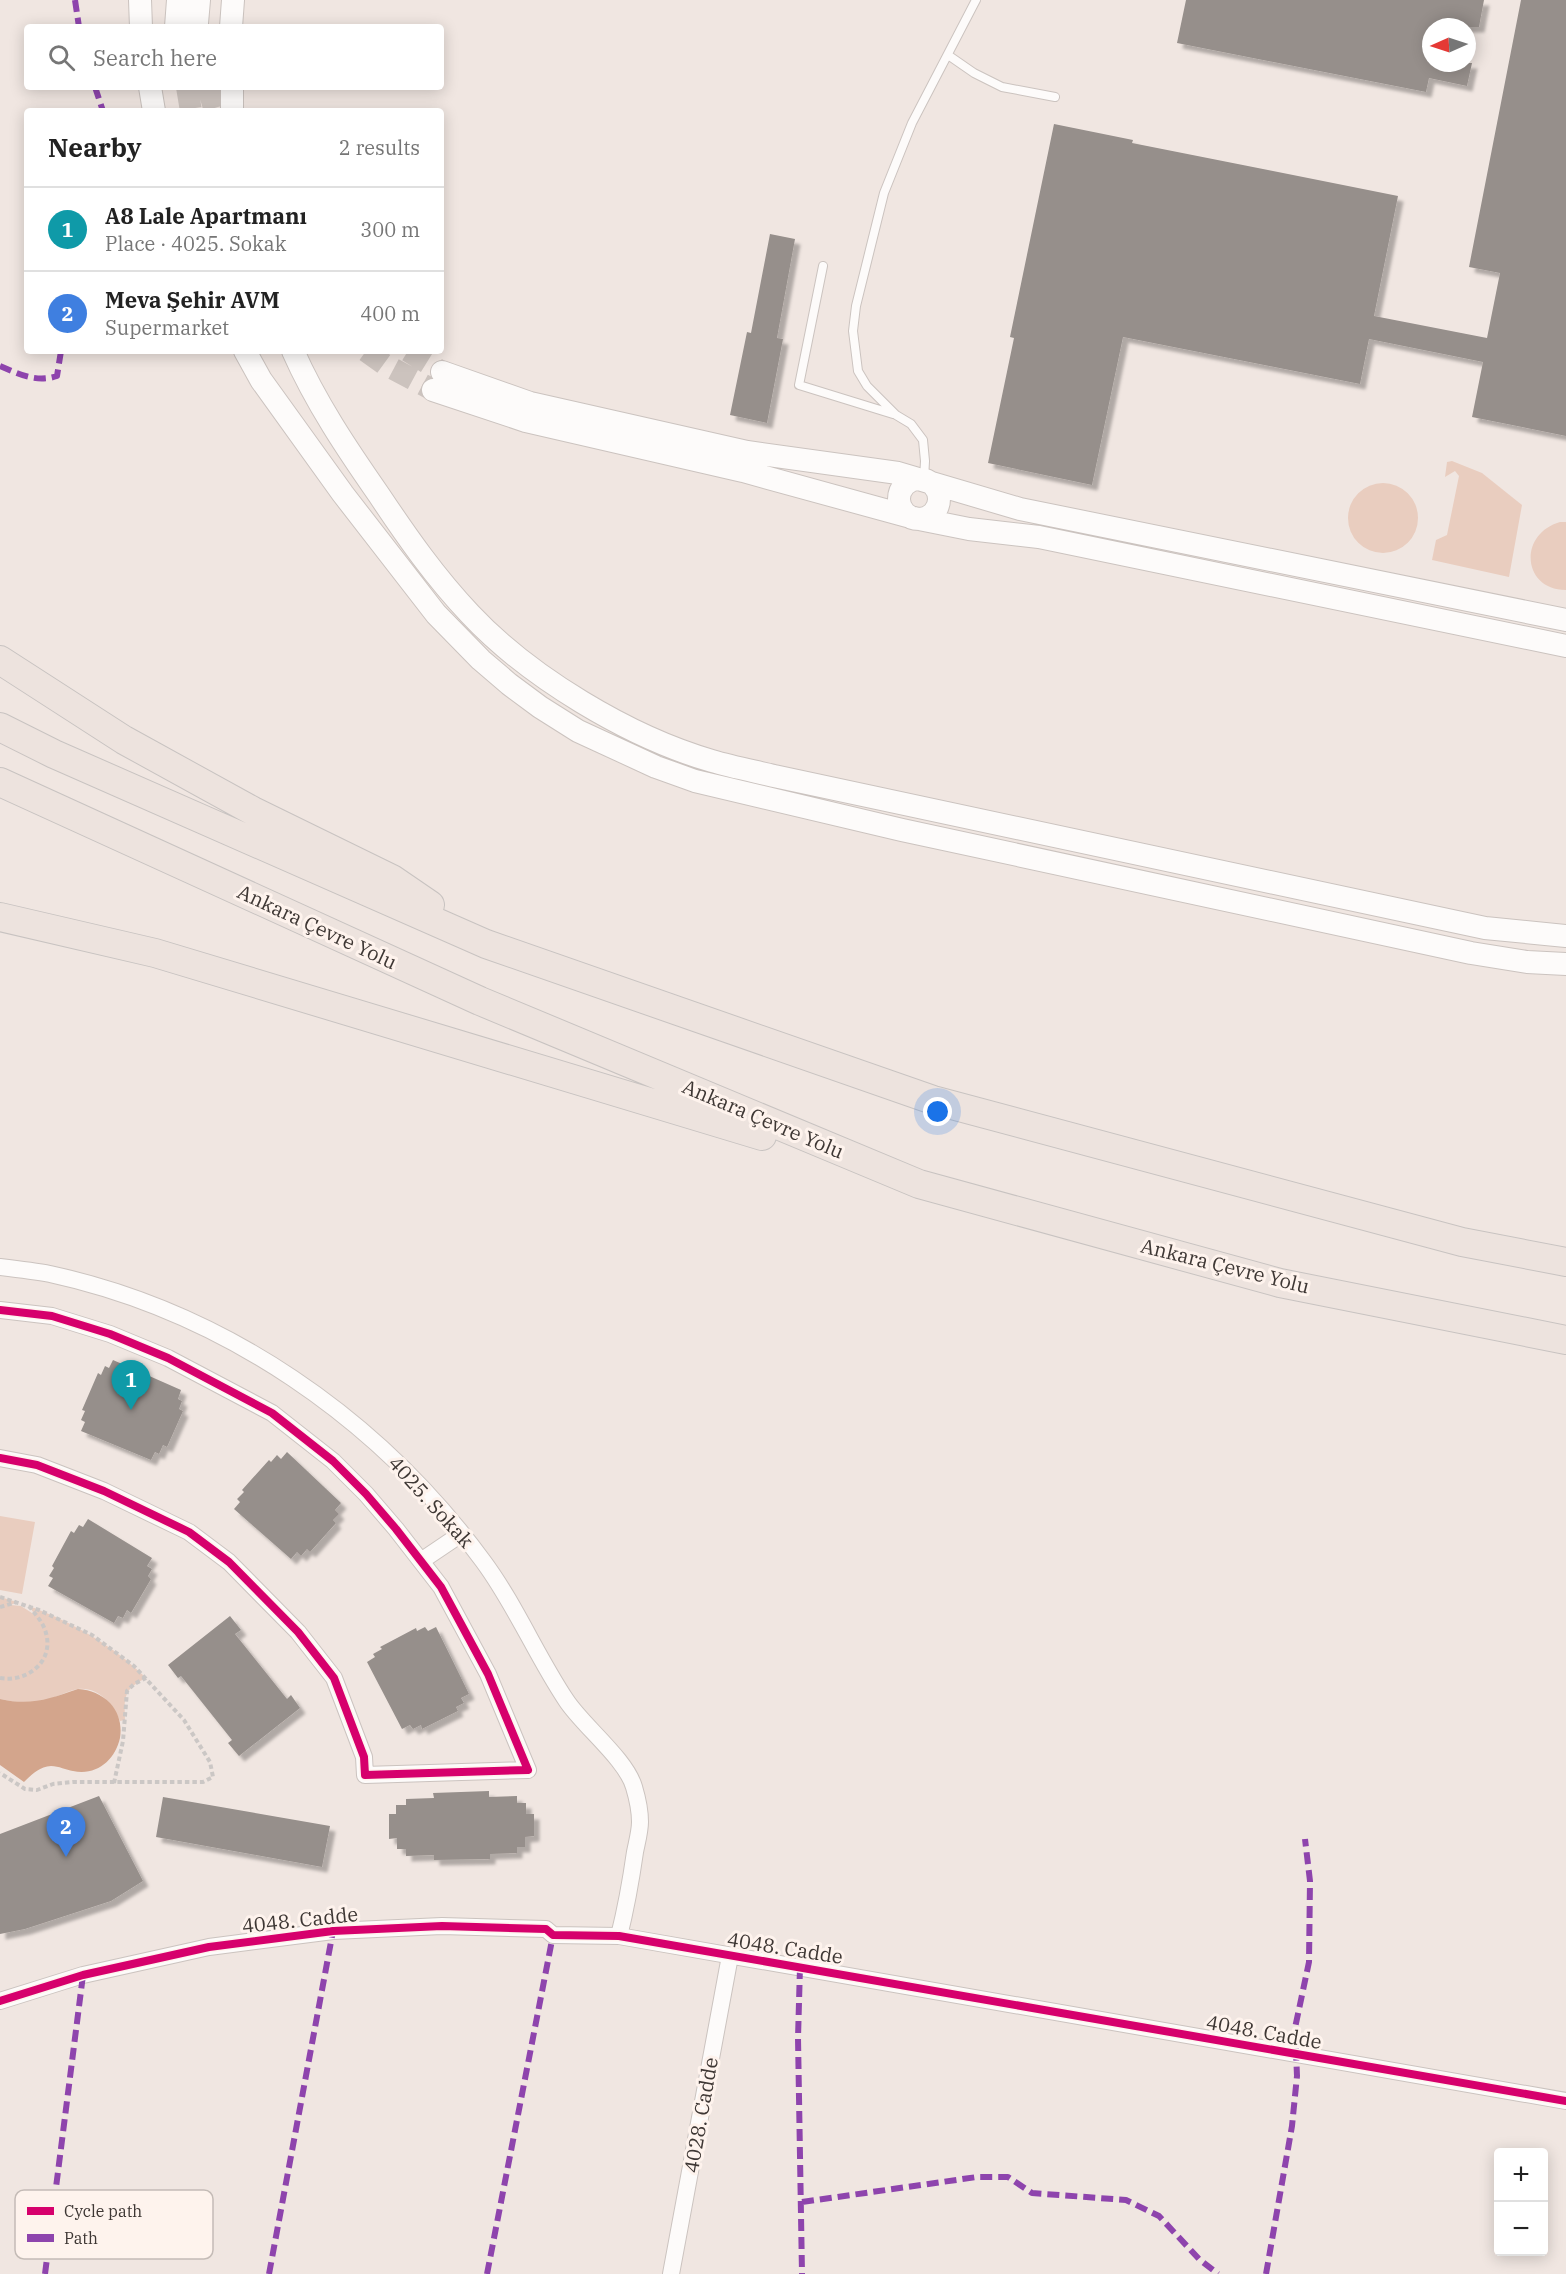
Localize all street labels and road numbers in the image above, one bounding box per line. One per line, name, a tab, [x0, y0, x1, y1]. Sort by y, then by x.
street label: Ankara Çevre Yolu	[233, 878, 401, 975]
street label: Ankara Çevre Yolu	[678, 1072, 848, 1165]
street label: Ankara Çevre Yolu	[1138, 1232, 1312, 1300]
street label: 4025. Sokak	[383, 1450, 480, 1554]
street label: 4048. Cadde	[240, 1900, 359, 1939]
street label: 4048. Cadde	[725, 1925, 845, 1970]
street label: 4048. Cadde	[1204, 2008, 1324, 2055]
street label: 4028. Cadde	[677, 2055, 724, 2175]

